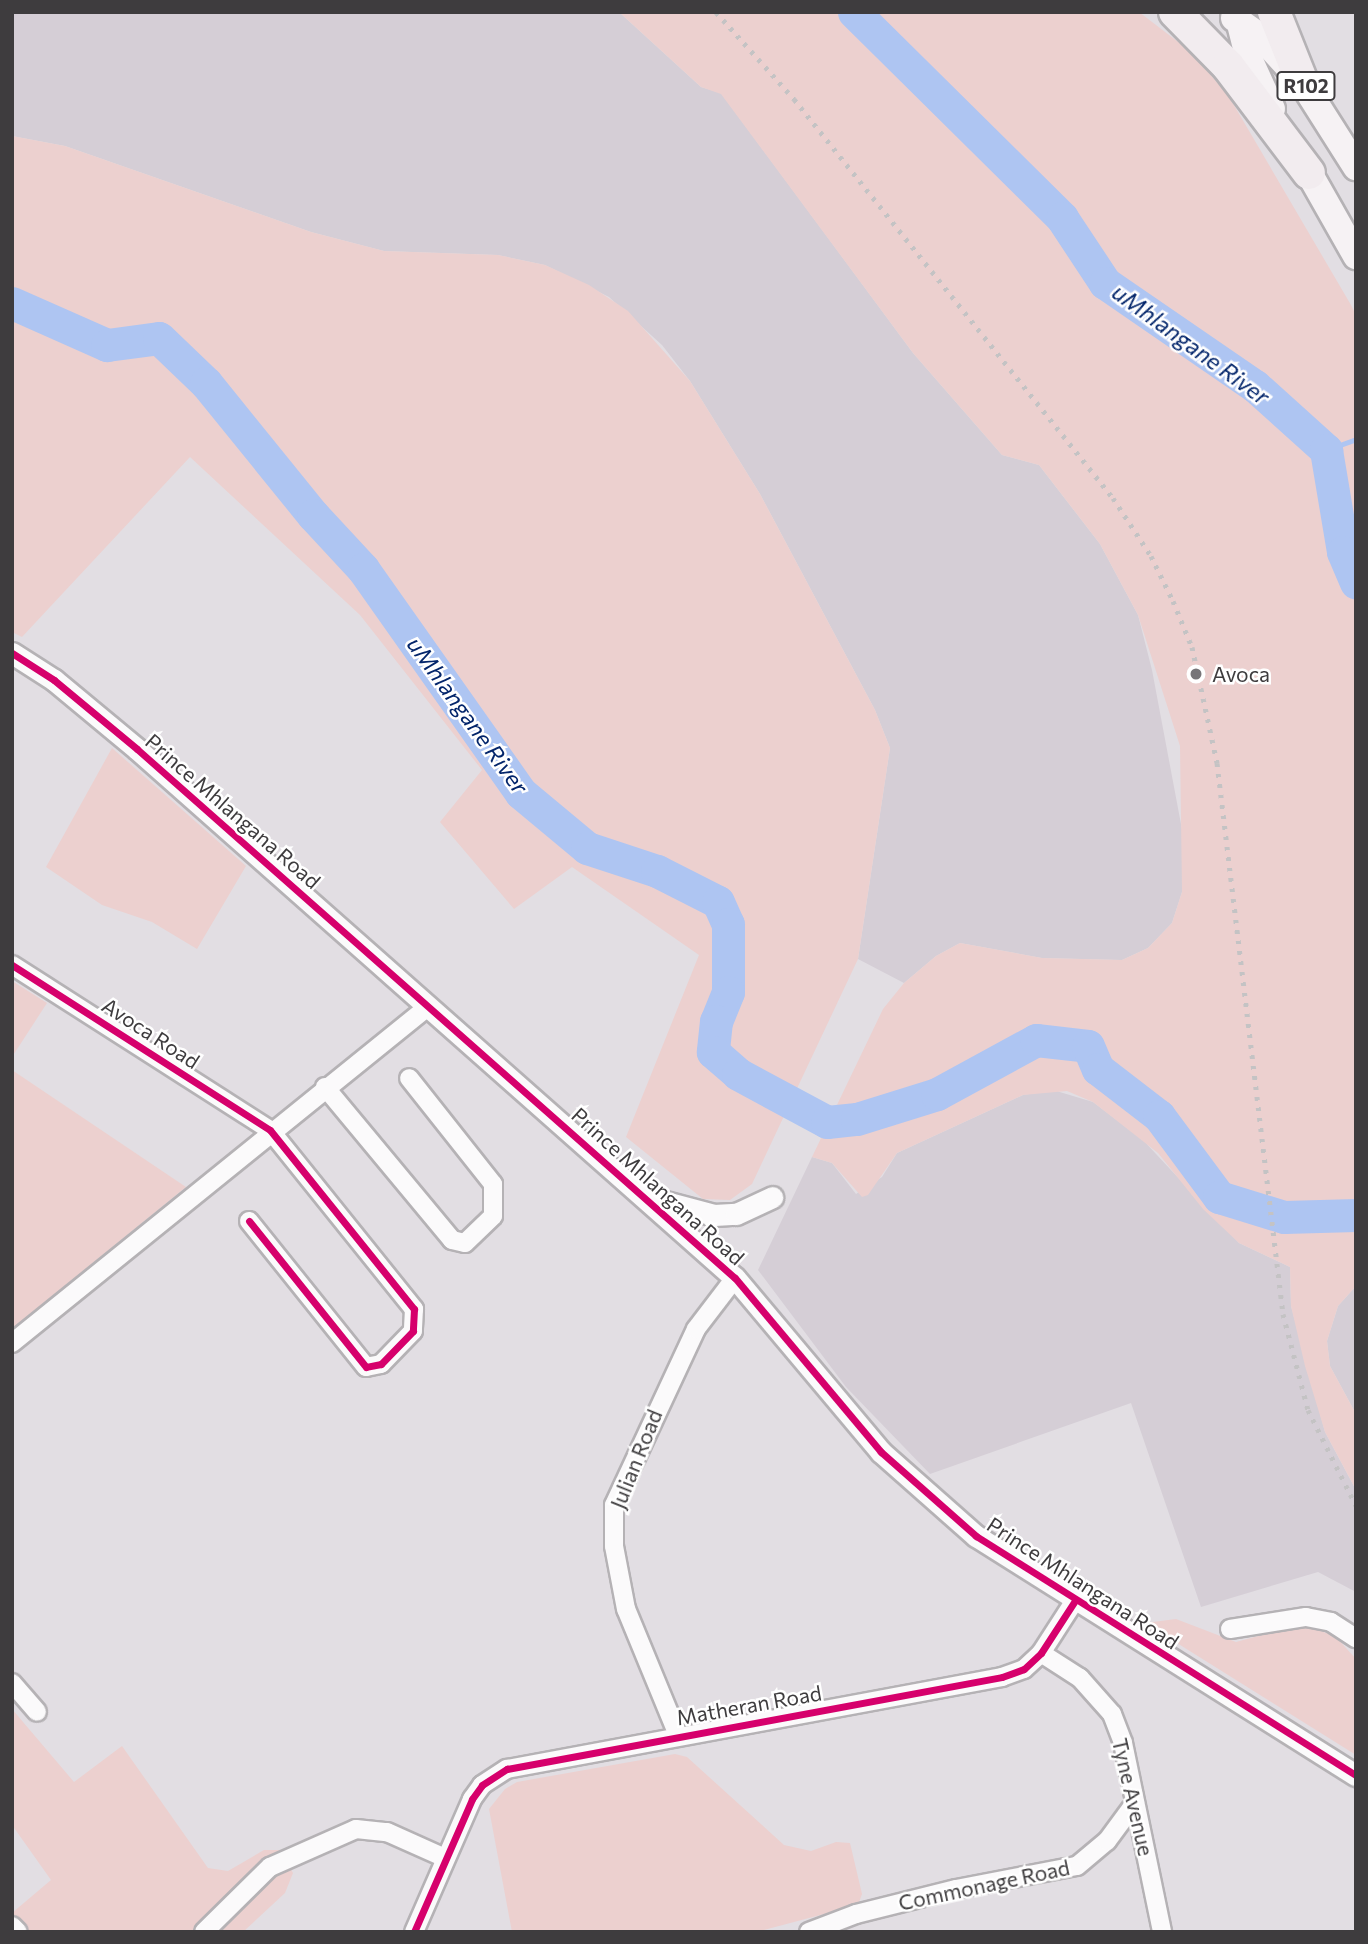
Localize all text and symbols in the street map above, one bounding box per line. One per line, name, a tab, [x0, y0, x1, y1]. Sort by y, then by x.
road number: R102	[1276, 71, 1336, 102]
water label: uMhlangane River	[1107, 278, 1275, 410]
water label: uMhlangane River	[402, 631, 534, 799]
place label: Avoca	[1212, 661, 1270, 687]
marker: Avoca	[1186, 664, 1206, 684]
street label: Prince Mhlangana Road	[140, 728, 326, 894]
street label: Avoca Road	[98, 992, 204, 1074]
street label: Prince Mhlangana Road	[567, 1102, 749, 1270]
street label: Julian Road	[605, 1406, 667, 1512]
street label: Prince Mhlangana Road	[983, 1512, 1183, 1654]
street label: Matheran Road	[674, 1680, 824, 1730]
street label: Tyne Avenue	[1107, 1736, 1159, 1858]
street label: Commonage Road	[896, 1855, 1072, 1915]

